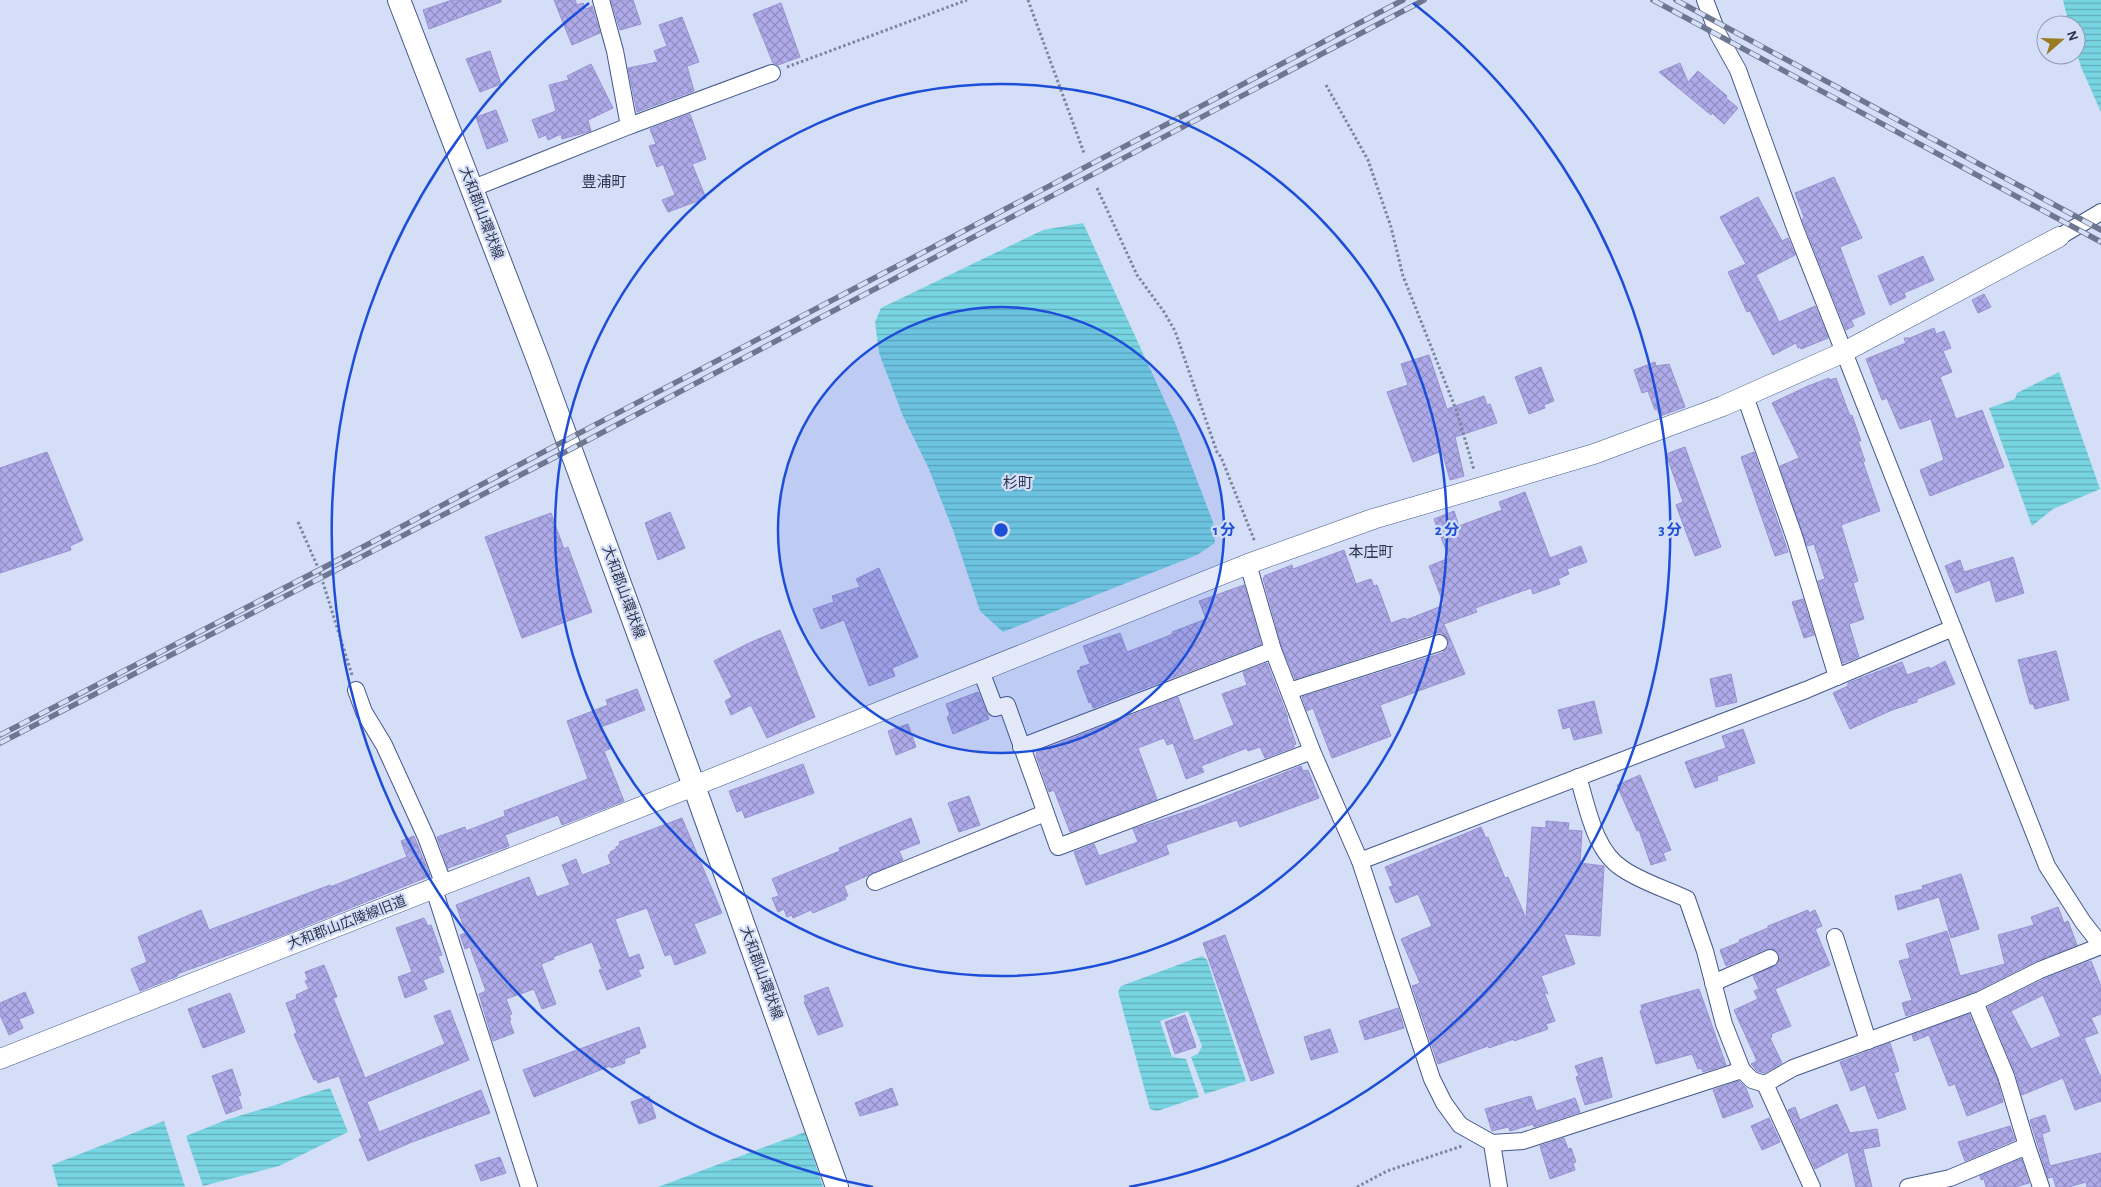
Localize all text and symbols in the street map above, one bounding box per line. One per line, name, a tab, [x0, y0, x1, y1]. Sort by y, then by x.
north arrow	[2036, 15, 2086, 65]
text: N	[2064, 29, 2081, 43]
street label: 大和郡山環状線	[457, 164, 507, 261]
district label: 豊浦町	[581, 173, 627, 190]
district label: 杉町	[1003, 475, 1033, 491]
centre of rings	[992, 521, 1010, 539]
text: 1 分	[1213, 522, 1235, 538]
text: 2 分	[1435, 522, 1459, 538]
text: 3 分	[1658, 522, 1682, 538]
street label: 大和郡山環状線	[600, 543, 648, 640]
district label: 本庄町	[1348, 544, 1394, 560]
street label: 大和郡山広陵線旧道	[285, 893, 408, 952]
street label: 大和郡山環状線	[738, 924, 786, 1021]

